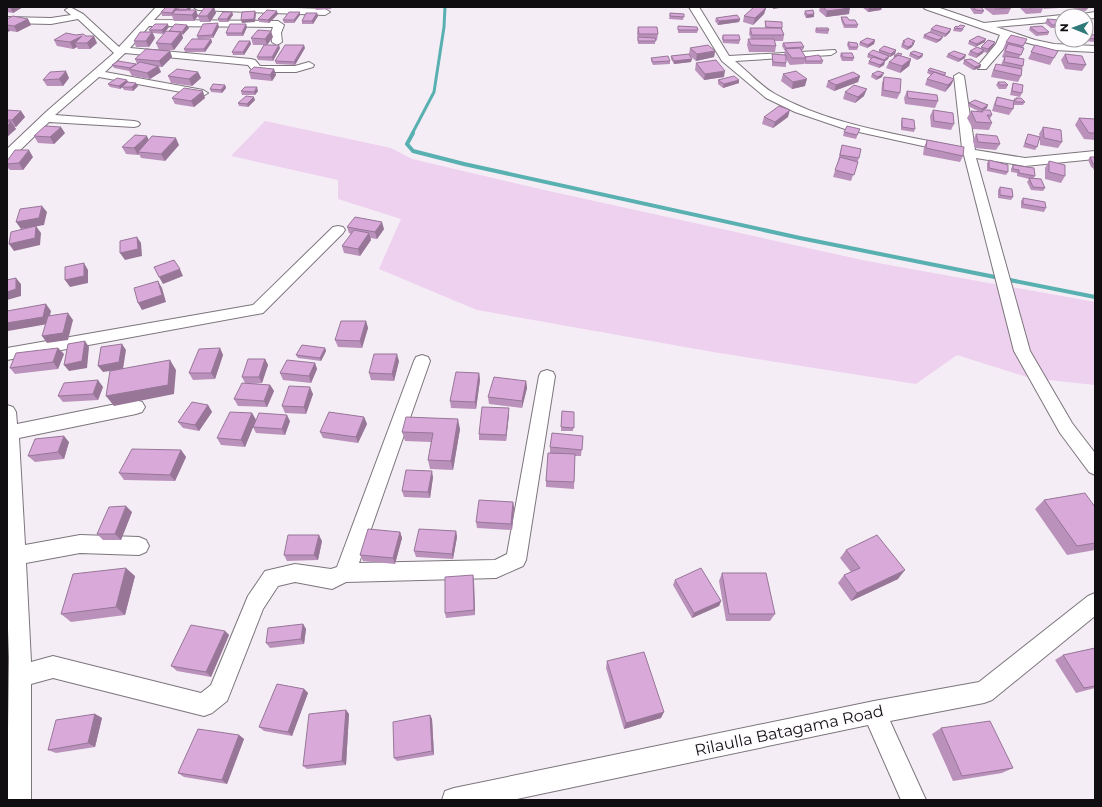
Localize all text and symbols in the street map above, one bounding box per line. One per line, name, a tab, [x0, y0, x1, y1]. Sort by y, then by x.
north arrow	[1054, 8, 1094, 48]
text: N	[1057, 23, 1071, 32]
street label: Rilaulla Batagama Road	[693, 701, 885, 760]

